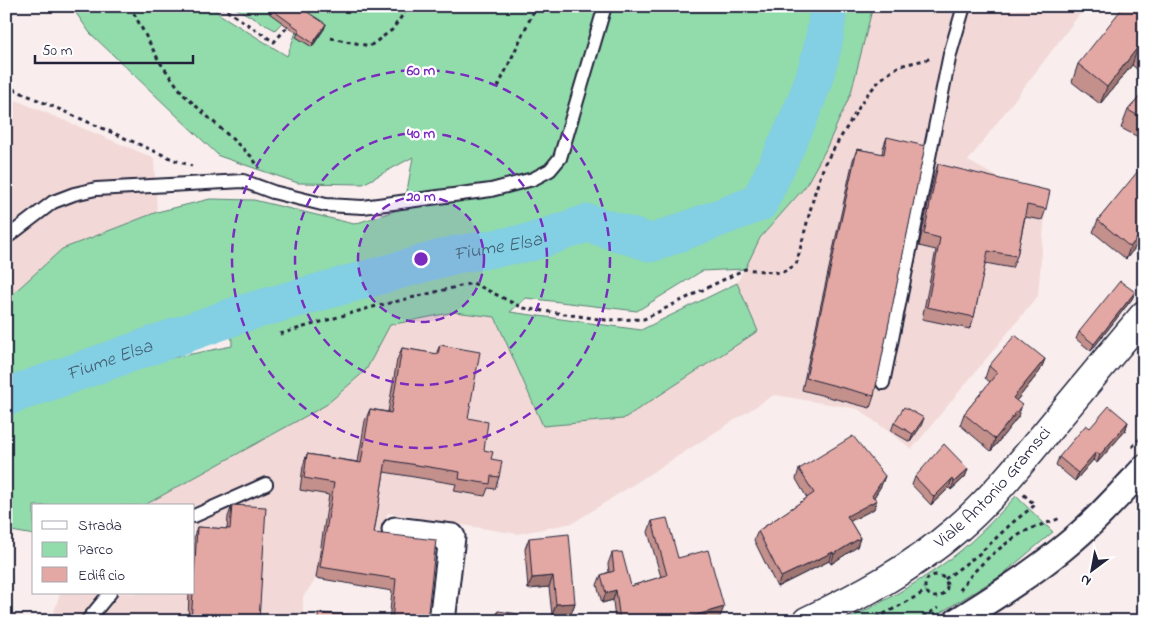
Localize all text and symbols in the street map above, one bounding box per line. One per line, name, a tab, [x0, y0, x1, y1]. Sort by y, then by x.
scale bar	[35, 32, 192, 64]
text: 50 m	[42, 40, 73, 62]
text: 60 m	[406, 60, 436, 82]
text: 40 m	[406, 123, 435, 145]
text: 20 m	[405, 186, 436, 208]
water label: Fiume Elsa	[452, 226, 547, 268]
centre of rings	[412, 250, 430, 268]
water label: Fiume Elsa	[63, 333, 157, 388]
street label: Viale Antonio Gramsci	[928, 422, 1058, 556]
legend	[32, 504, 195, 594]
text: Strada	[78, 515, 122, 537]
text: Parco	[78, 539, 113, 561]
north arrow	[1068, 544, 1118, 594]
text: Edificio	[78, 565, 125, 587]
text: N	[1076, 568, 1095, 591]

